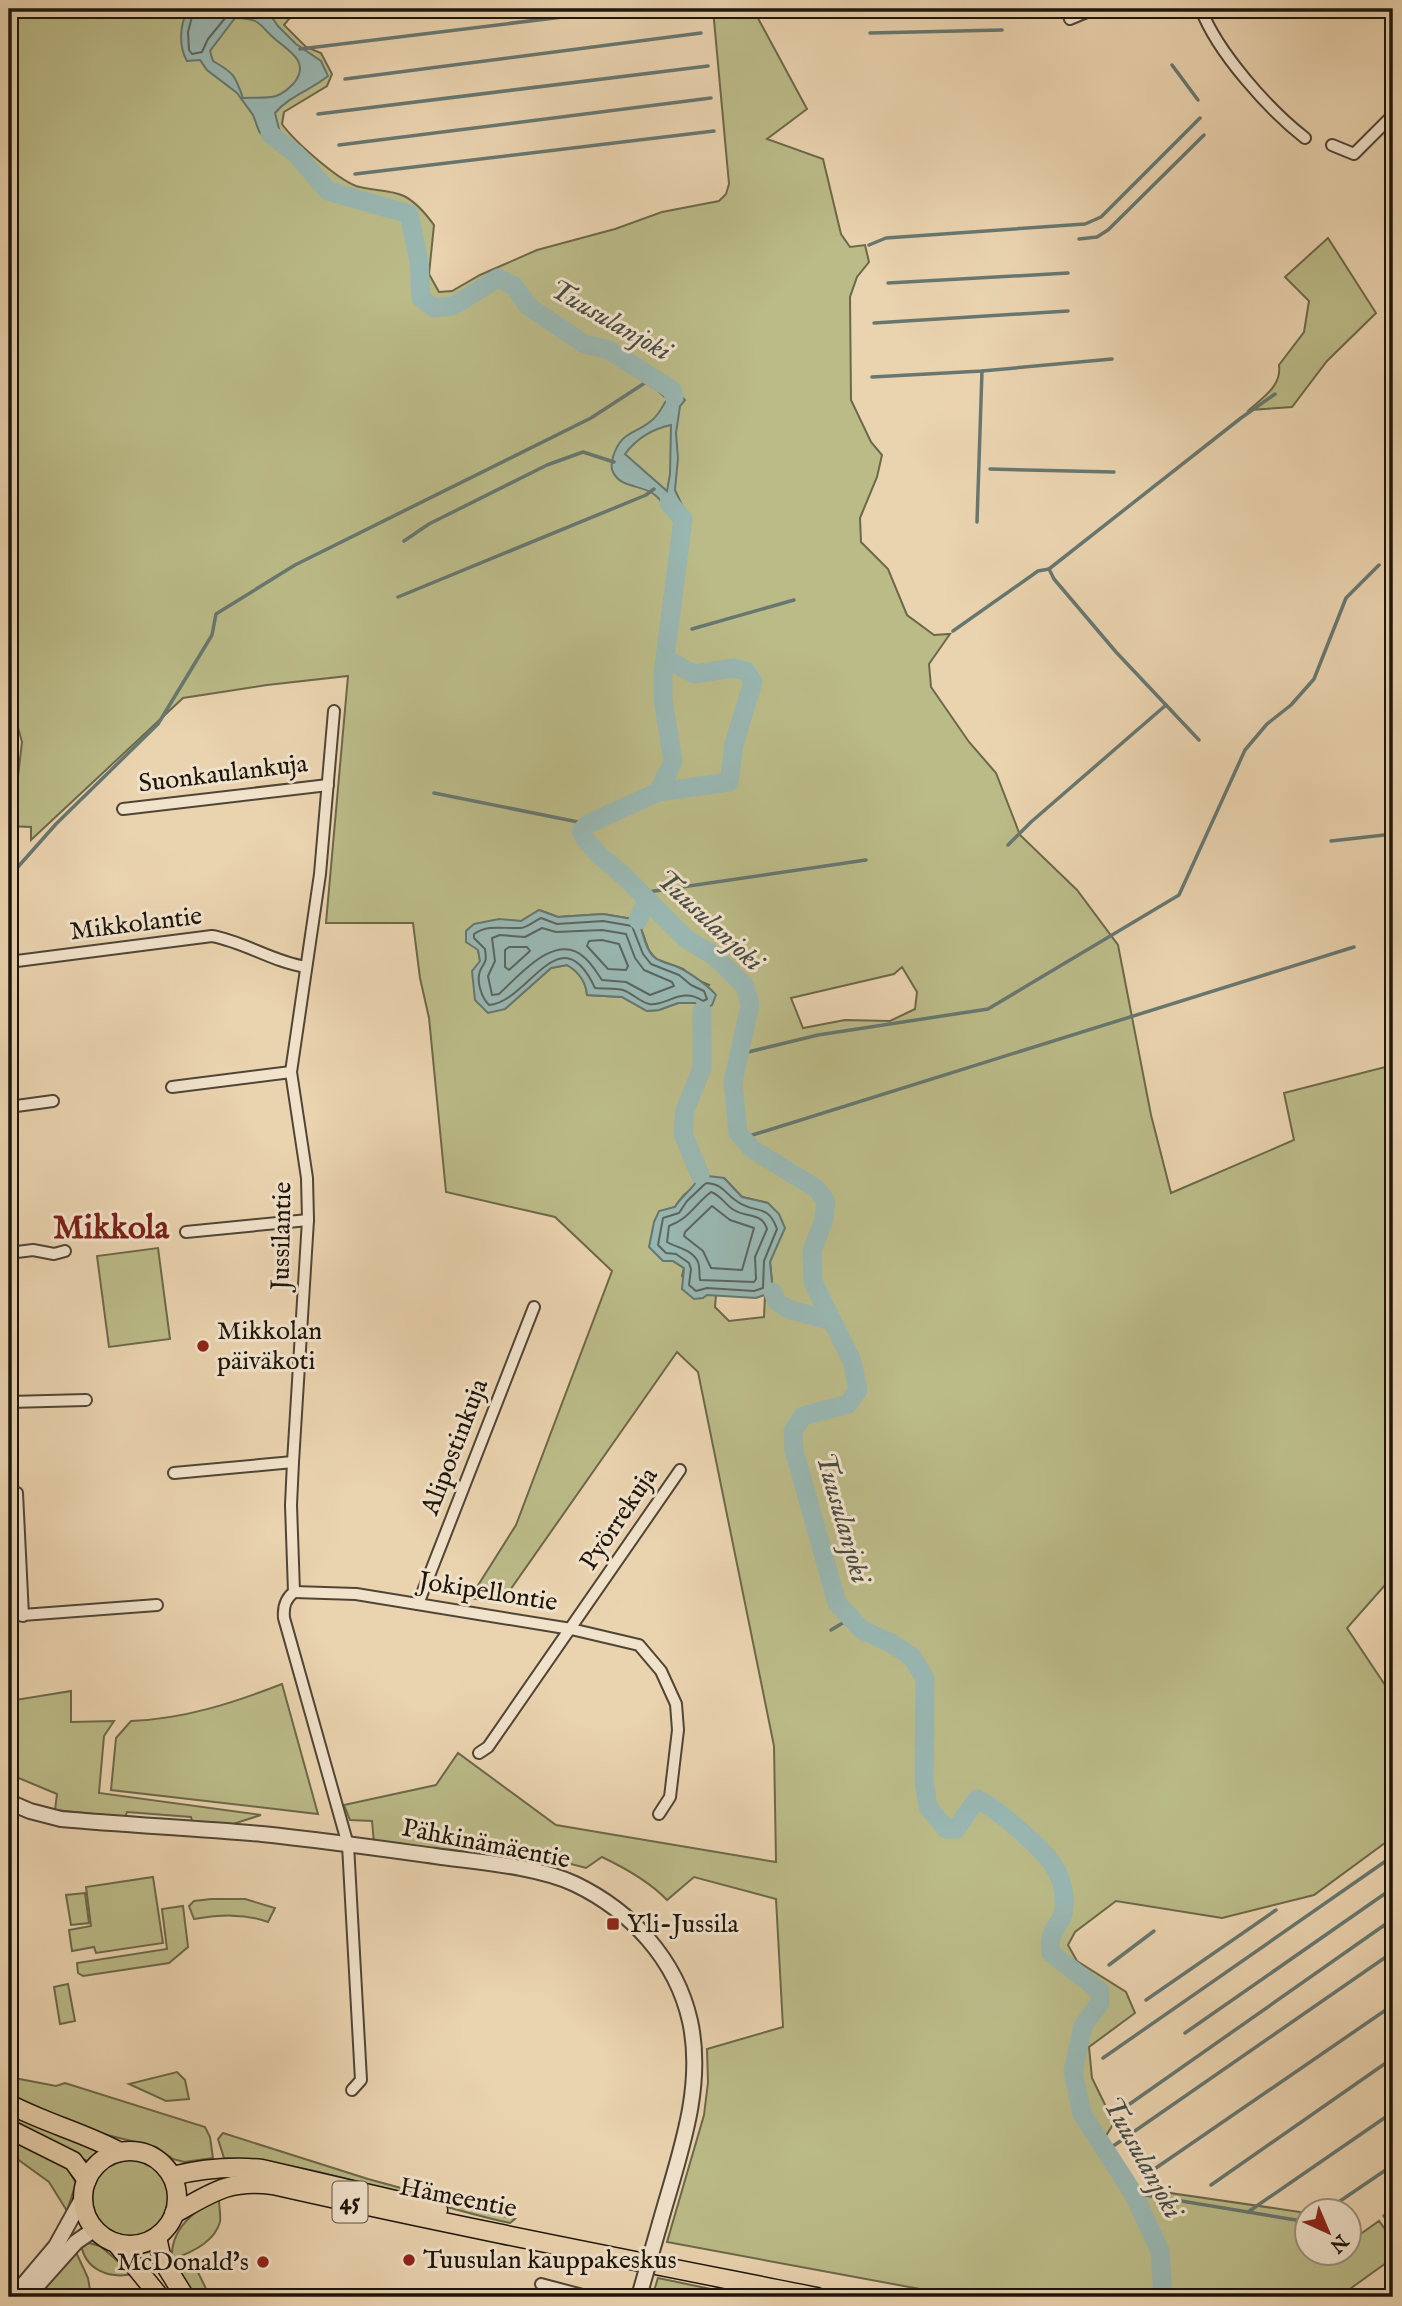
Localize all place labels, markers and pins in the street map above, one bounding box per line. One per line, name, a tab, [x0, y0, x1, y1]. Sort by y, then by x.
place label: Mikkolan päiväkoti	[217, 1315, 322, 1378]
marker: Mikkolan päiväkoti	[195, 1338, 211, 1354]
place label: Yli-Jussila	[627, 1908, 740, 1941]
marker: Yli-Jussila	[605, 1916, 621, 1932]
place label: Tuusulan kauppakeskus	[423, 2244, 677, 2277]
place label: McDonald's	[117, 2246, 249, 2279]
marker: Tuusulan kauppakeskus	[401, 2252, 417, 2268]
marker: McDonald's	[255, 2254, 271, 2270]

